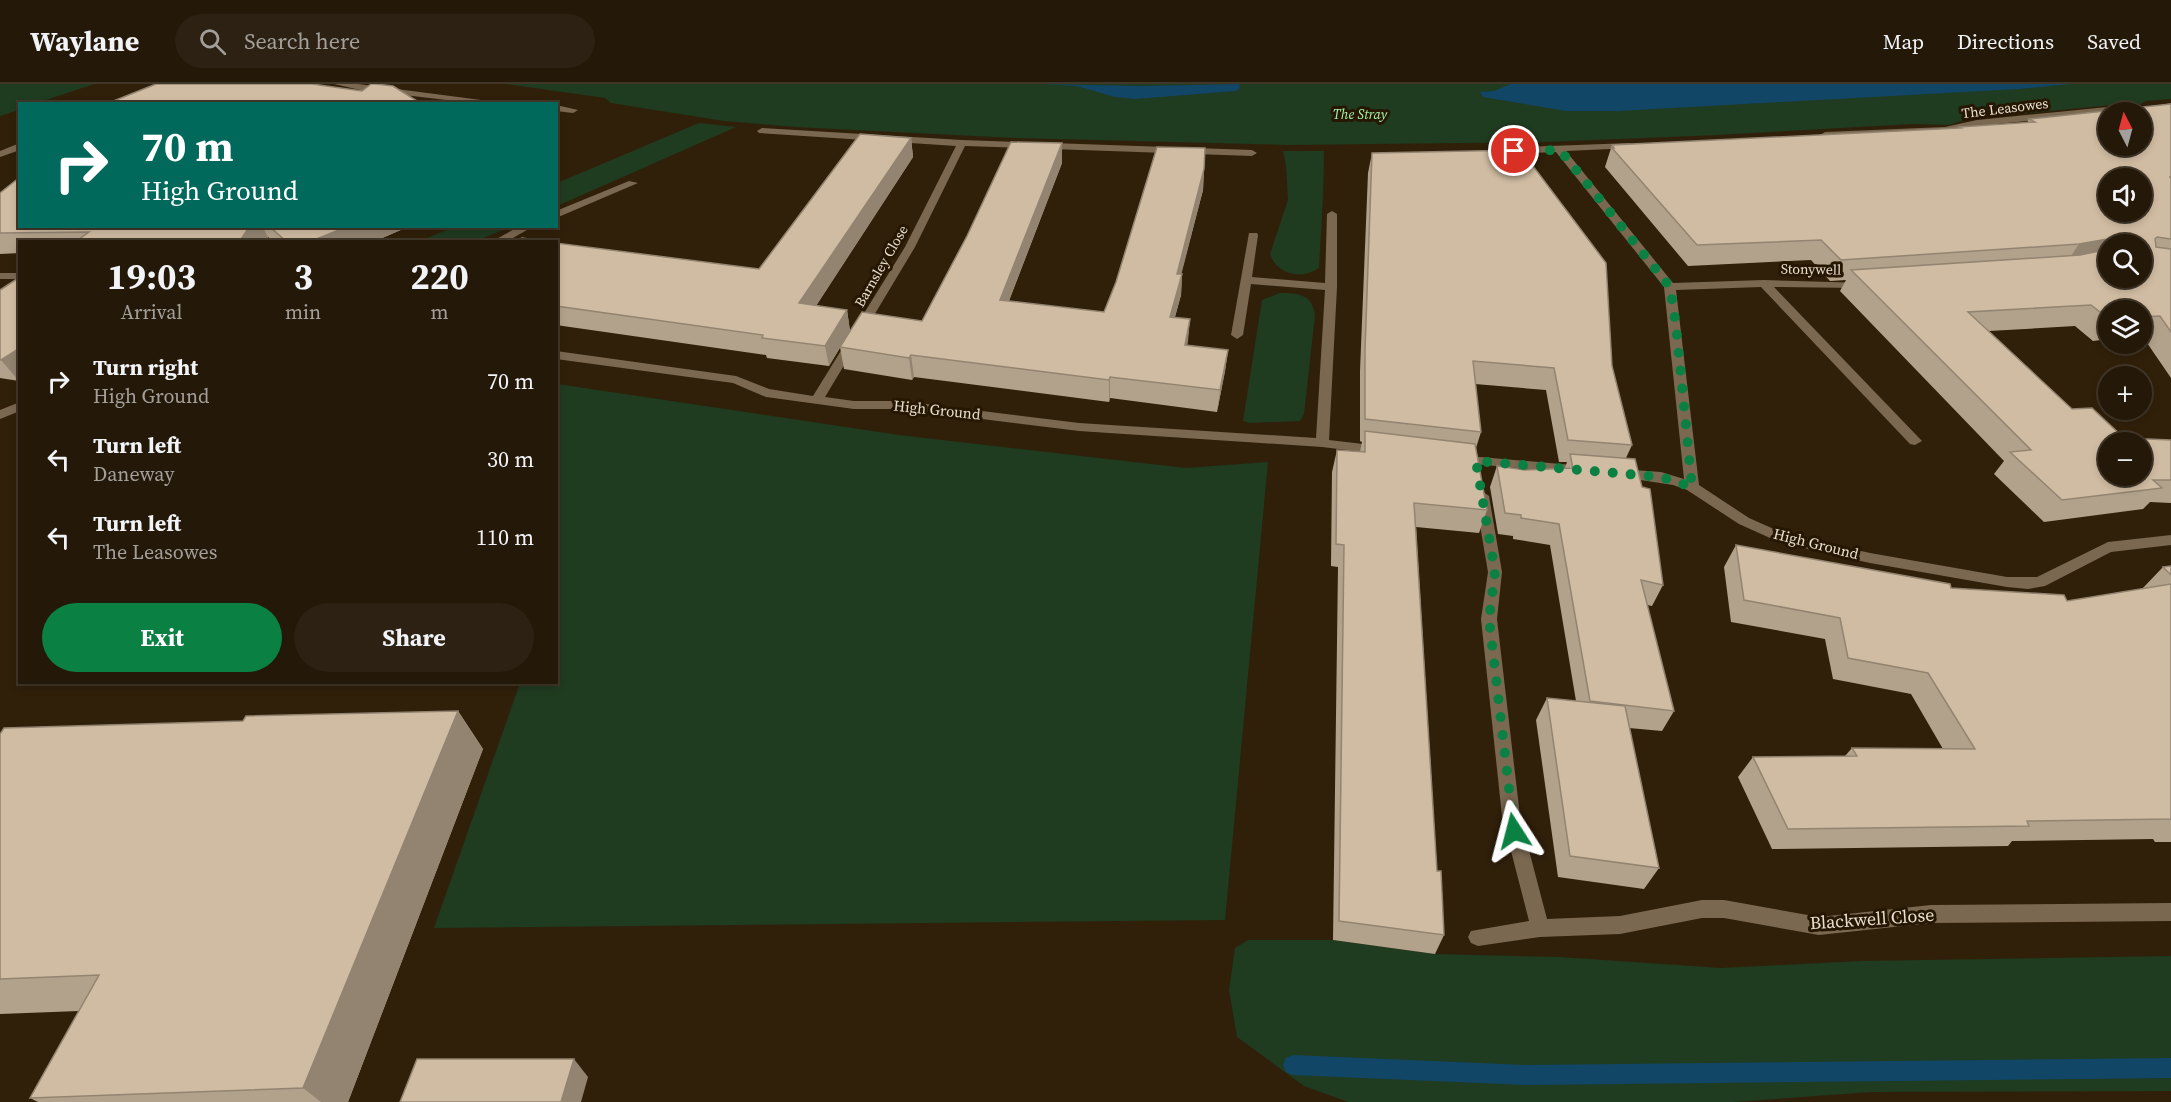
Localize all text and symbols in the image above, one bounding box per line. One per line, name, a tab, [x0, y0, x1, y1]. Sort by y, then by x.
search box	[175, 14, 595, 68]
text: Waylane	[30, 22, 139, 60]
icon: search	[196, 25, 229, 58]
text: Search here	[244, 26, 360, 56]
text: Map	[1883, 27, 1924, 56]
text: Directions	[1957, 27, 2054, 56]
text: Saved	[2087, 27, 2141, 56]
street label: The Leasowes	[1961, 93, 2049, 123]
north arrow	[2098, 102, 2152, 156]
map controls	[2098, 102, 2152, 486]
park label: The Stray	[1333, 104, 1387, 124]
text: 70 m	[141, 117, 234, 175]
pin	[1488, 125, 1539, 176]
icon: right	[42, 126, 120, 204]
icon: arrive	[1497, 134, 1530, 167]
button: sound	[2098, 168, 2152, 222]
text: High Ground	[141, 172, 298, 209]
street label: Barnsley Close	[849, 221, 913, 311]
button: search	[2098, 234, 2152, 288]
text: 19:03	[107, 252, 196, 301]
text: 3	[293, 252, 313, 301]
text: 220	[410, 252, 469, 301]
street label: Stonywell	[1781, 258, 1841, 280]
text: Arrival	[121, 298, 182, 326]
text: min	[285, 298, 321, 326]
text: m	[431, 298, 449, 326]
button: layers	[2098, 300, 2152, 354]
text: Turn right	[93, 352, 198, 382]
icon: right	[42, 365, 75, 398]
text: 70 m	[487, 366, 534, 396]
button: +	[2098, 366, 2152, 420]
text: High Ground	[93, 382, 209, 410]
street label: High Ground	[893, 394, 982, 425]
text: Turn left	[93, 430, 181, 460]
button: −	[2098, 432, 2152, 486]
icon: left	[42, 443, 75, 476]
text: 30 m	[487, 444, 534, 474]
text: Daneway	[93, 460, 175, 488]
text: Turn left	[93, 508, 181, 538]
icon: left	[42, 521, 75, 554]
text: 110 m	[476, 522, 534, 552]
street label: High Ground	[1771, 523, 1861, 564]
text: The Leasowes	[93, 538, 217, 566]
button: Exit	[42, 603, 282, 672]
button: Share	[294, 603, 534, 672]
position arrow	[1482, 799, 1546, 863]
street label: Blackwell Close	[1809, 902, 1935, 935]

